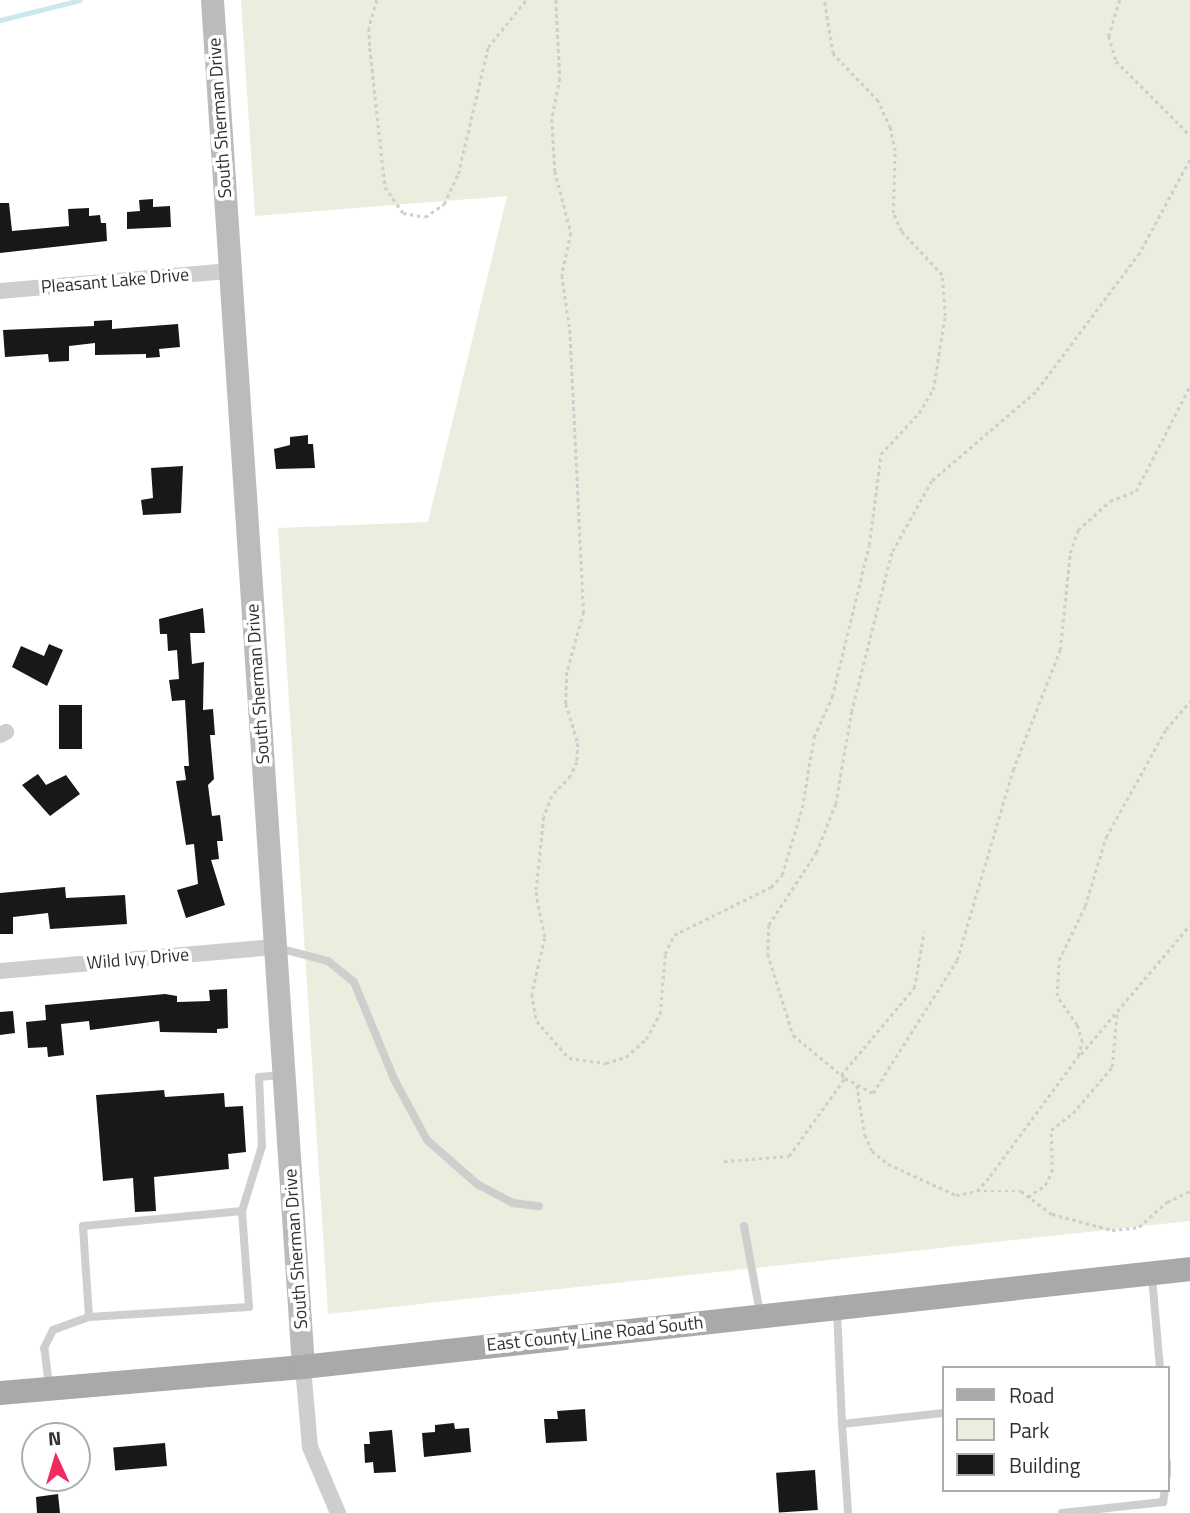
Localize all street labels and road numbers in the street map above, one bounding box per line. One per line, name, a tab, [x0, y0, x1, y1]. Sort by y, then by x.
street label: South Sherman Drive	[204, 37, 236, 199]
street label: Pleasant Lake Drive	[40, 264, 190, 298]
street label: South Sherman Drive	[242, 603, 274, 765]
street label: Wild Ivy Drive	[86, 944, 190, 974]
street label: South Sherman Drive	[280, 1168, 312, 1330]
street label: East County Line Road South	[486, 1312, 704, 1356]

